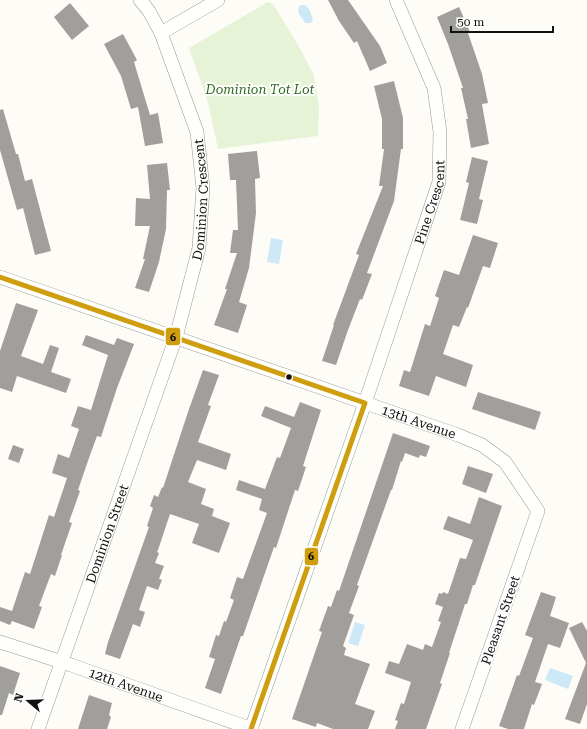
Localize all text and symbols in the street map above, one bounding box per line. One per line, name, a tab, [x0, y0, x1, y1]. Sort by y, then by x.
scale bar	[451, 8, 553, 34]
text: 50 m	[457, 15, 484, 29]
park label: Dominion Tot Lot	[205, 82, 315, 97]
street label: Dominion Crescent	[189, 138, 211, 262]
street label: Pine Crescent	[412, 160, 447, 246]
line badge: 6	[165, 327, 181, 346]
text: 6	[170, 331, 176, 344]
unlabelled marker	[284, 372, 294, 382]
street label: 13th Avenue	[379, 402, 458, 442]
street label: Dominion Street	[83, 482, 132, 585]
line badge: 6	[304, 547, 319, 566]
text: 6	[308, 550, 314, 563]
street label: Pleasant Street	[478, 573, 523, 667]
street label: 12th Avenue	[87, 665, 165, 705]
north arrow	[8, 681, 48, 721]
text: N	[11, 691, 27, 704]

